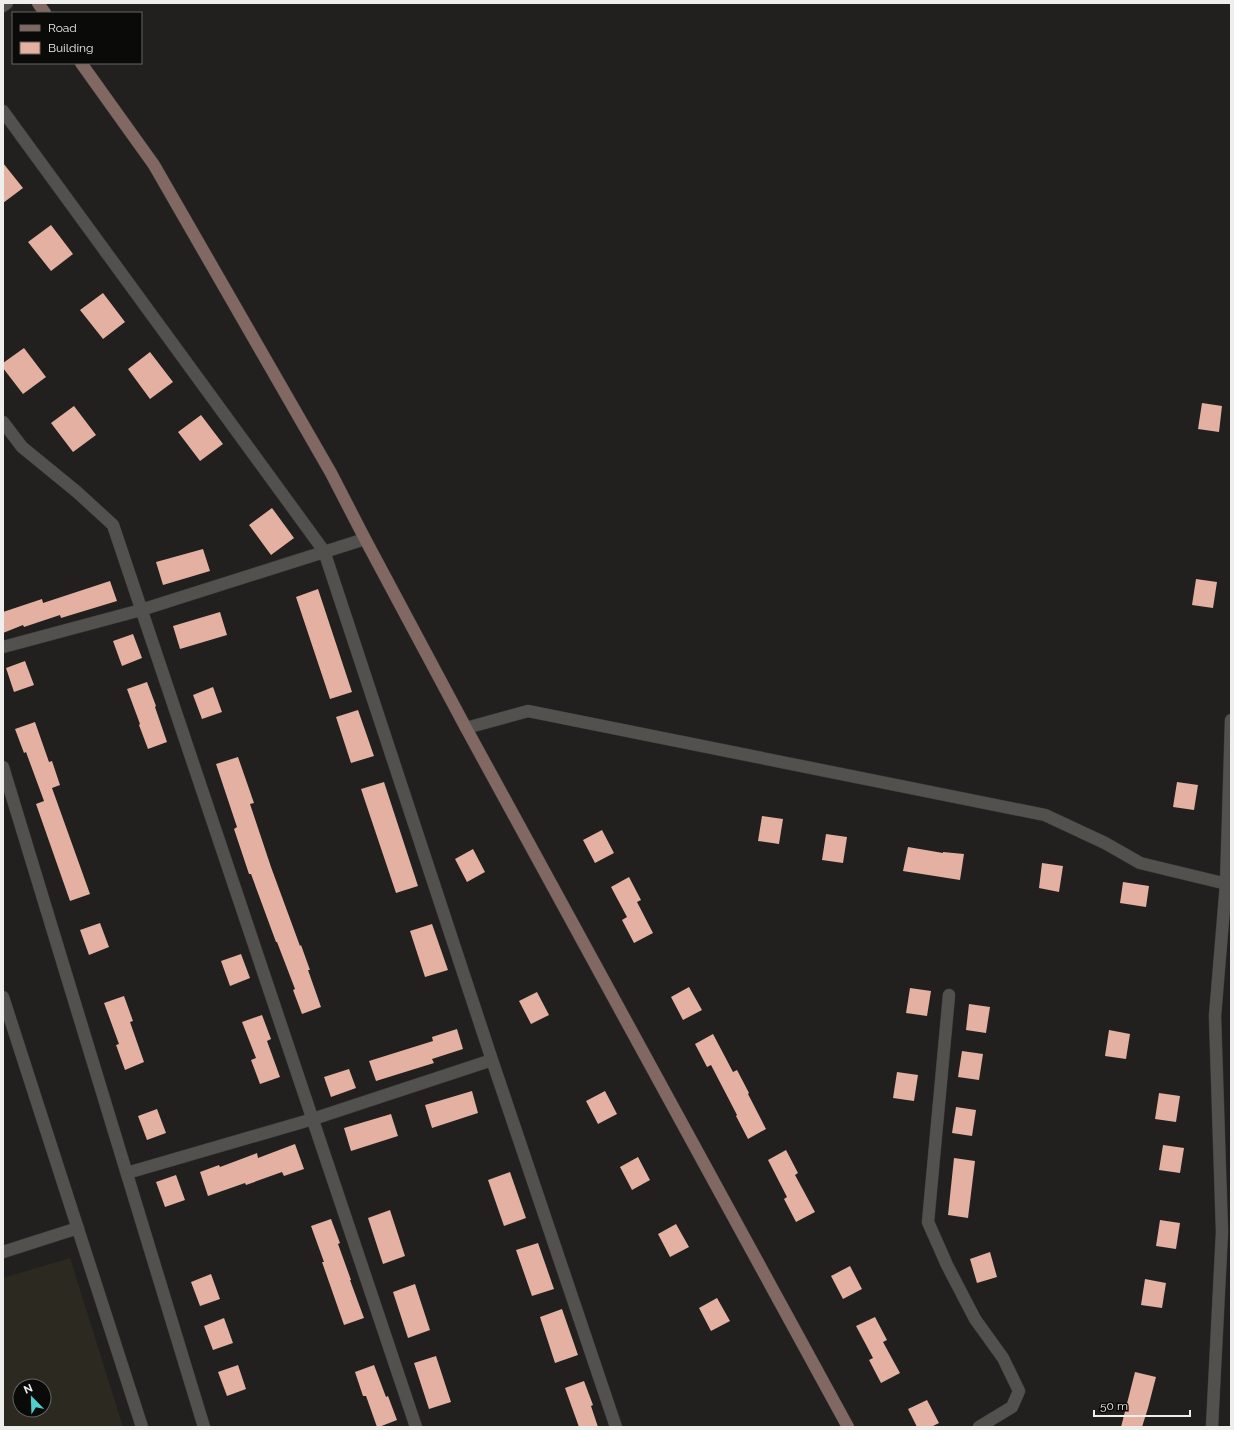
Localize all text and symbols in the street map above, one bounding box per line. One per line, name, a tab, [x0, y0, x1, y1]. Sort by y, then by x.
legend	[12, 12, 142, 64]
text: Road	[48, 21, 77, 35]
text: Building	[48, 41, 94, 55]
north arrow	[12, 1378, 52, 1418]
text: N	[22, 1382, 35, 1397]
scale bar	[1094, 1392, 1190, 1418]
text: 50 m	[1100, 1399, 1128, 1413]

